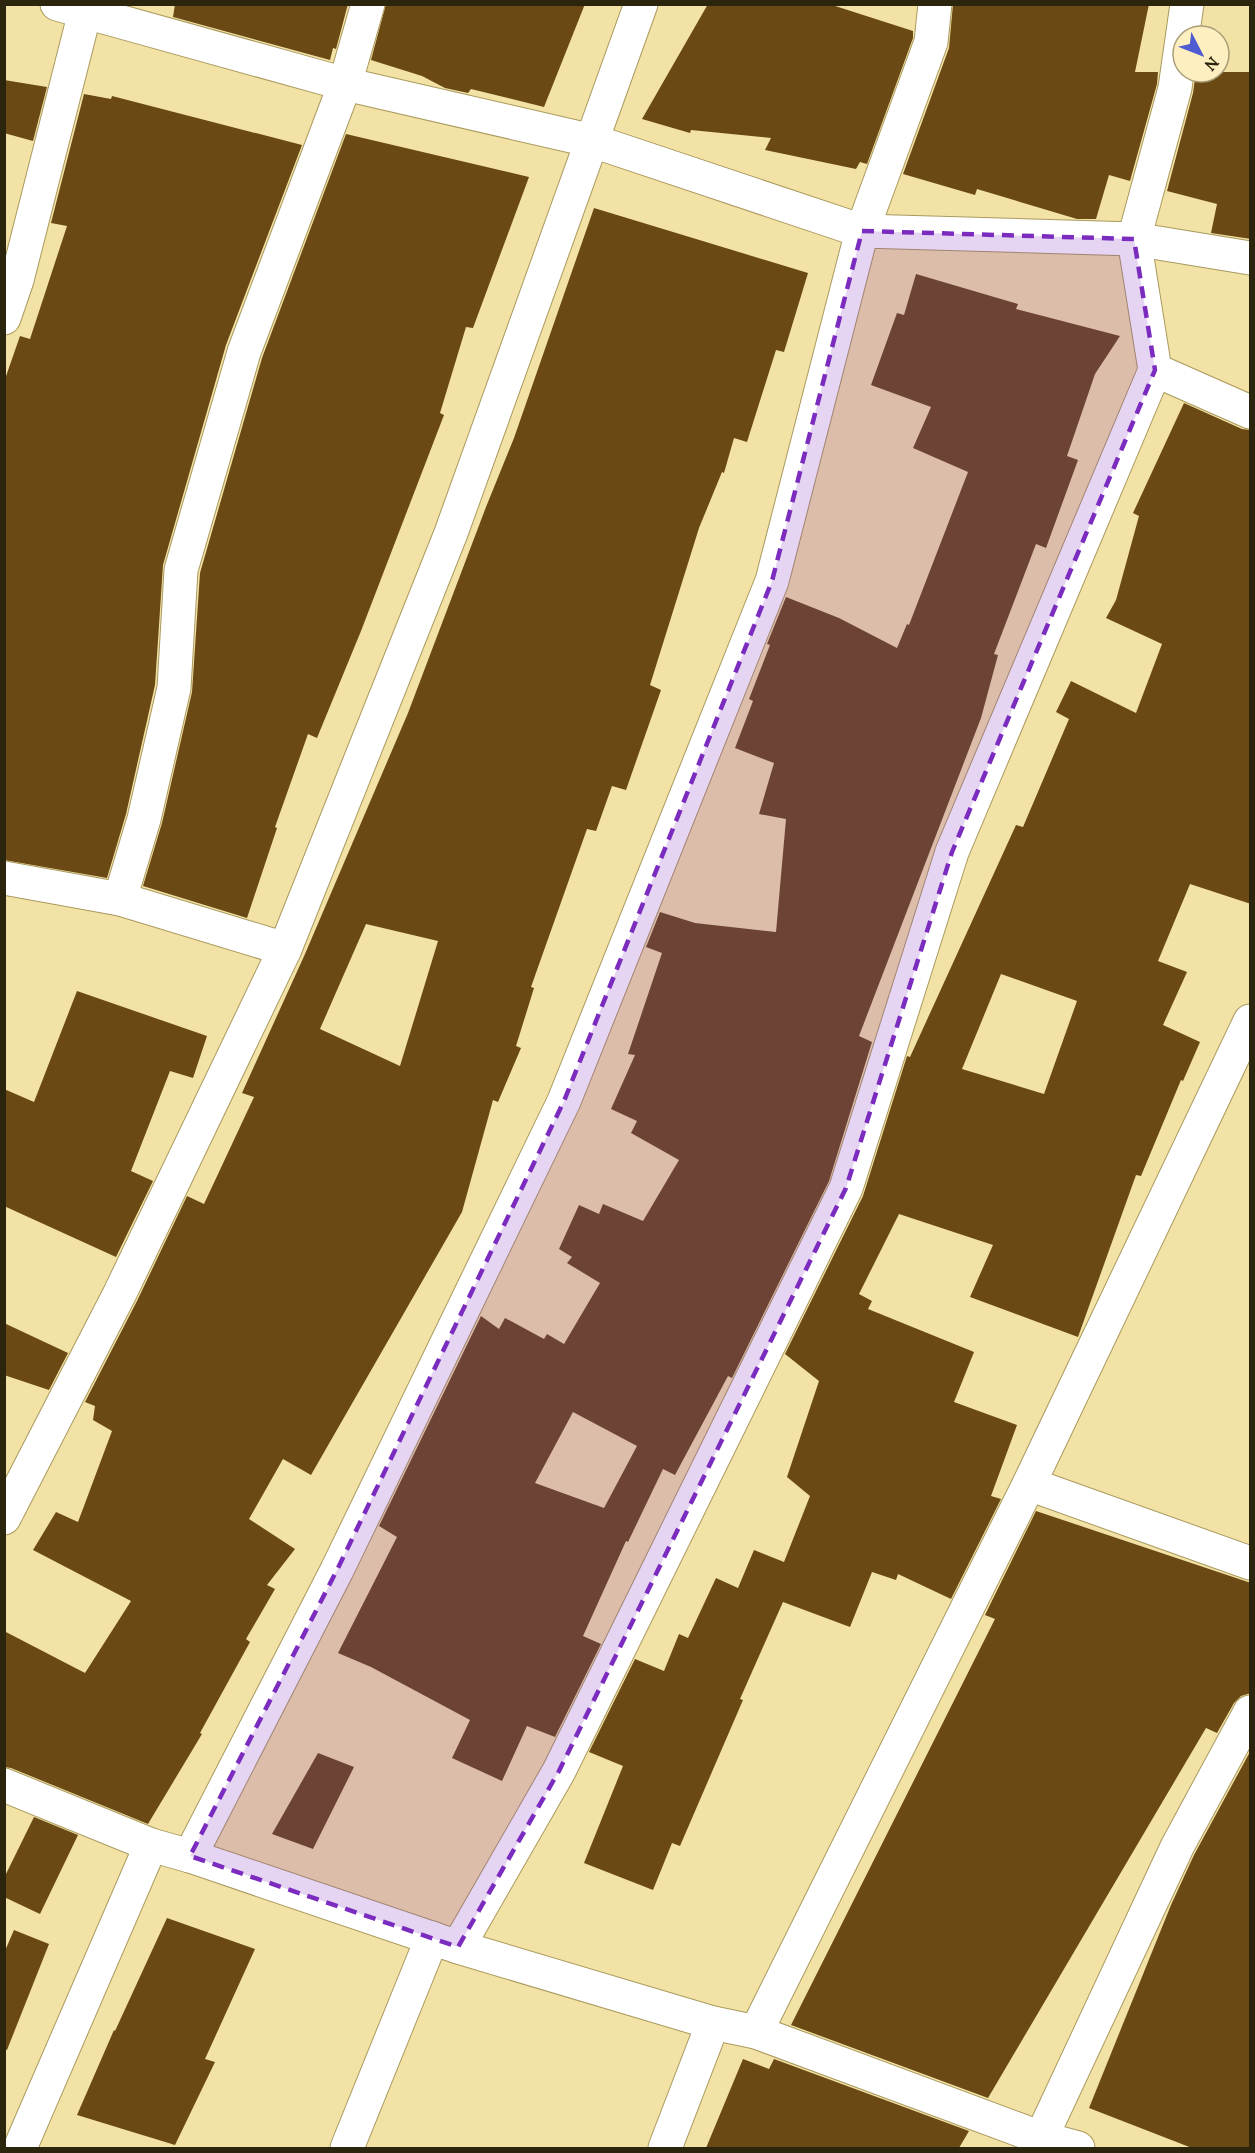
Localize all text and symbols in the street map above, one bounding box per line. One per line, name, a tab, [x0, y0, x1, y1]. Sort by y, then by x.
north arrow	[1171, 24, 1231, 84]
text: N	[1201, 53, 1224, 75]

